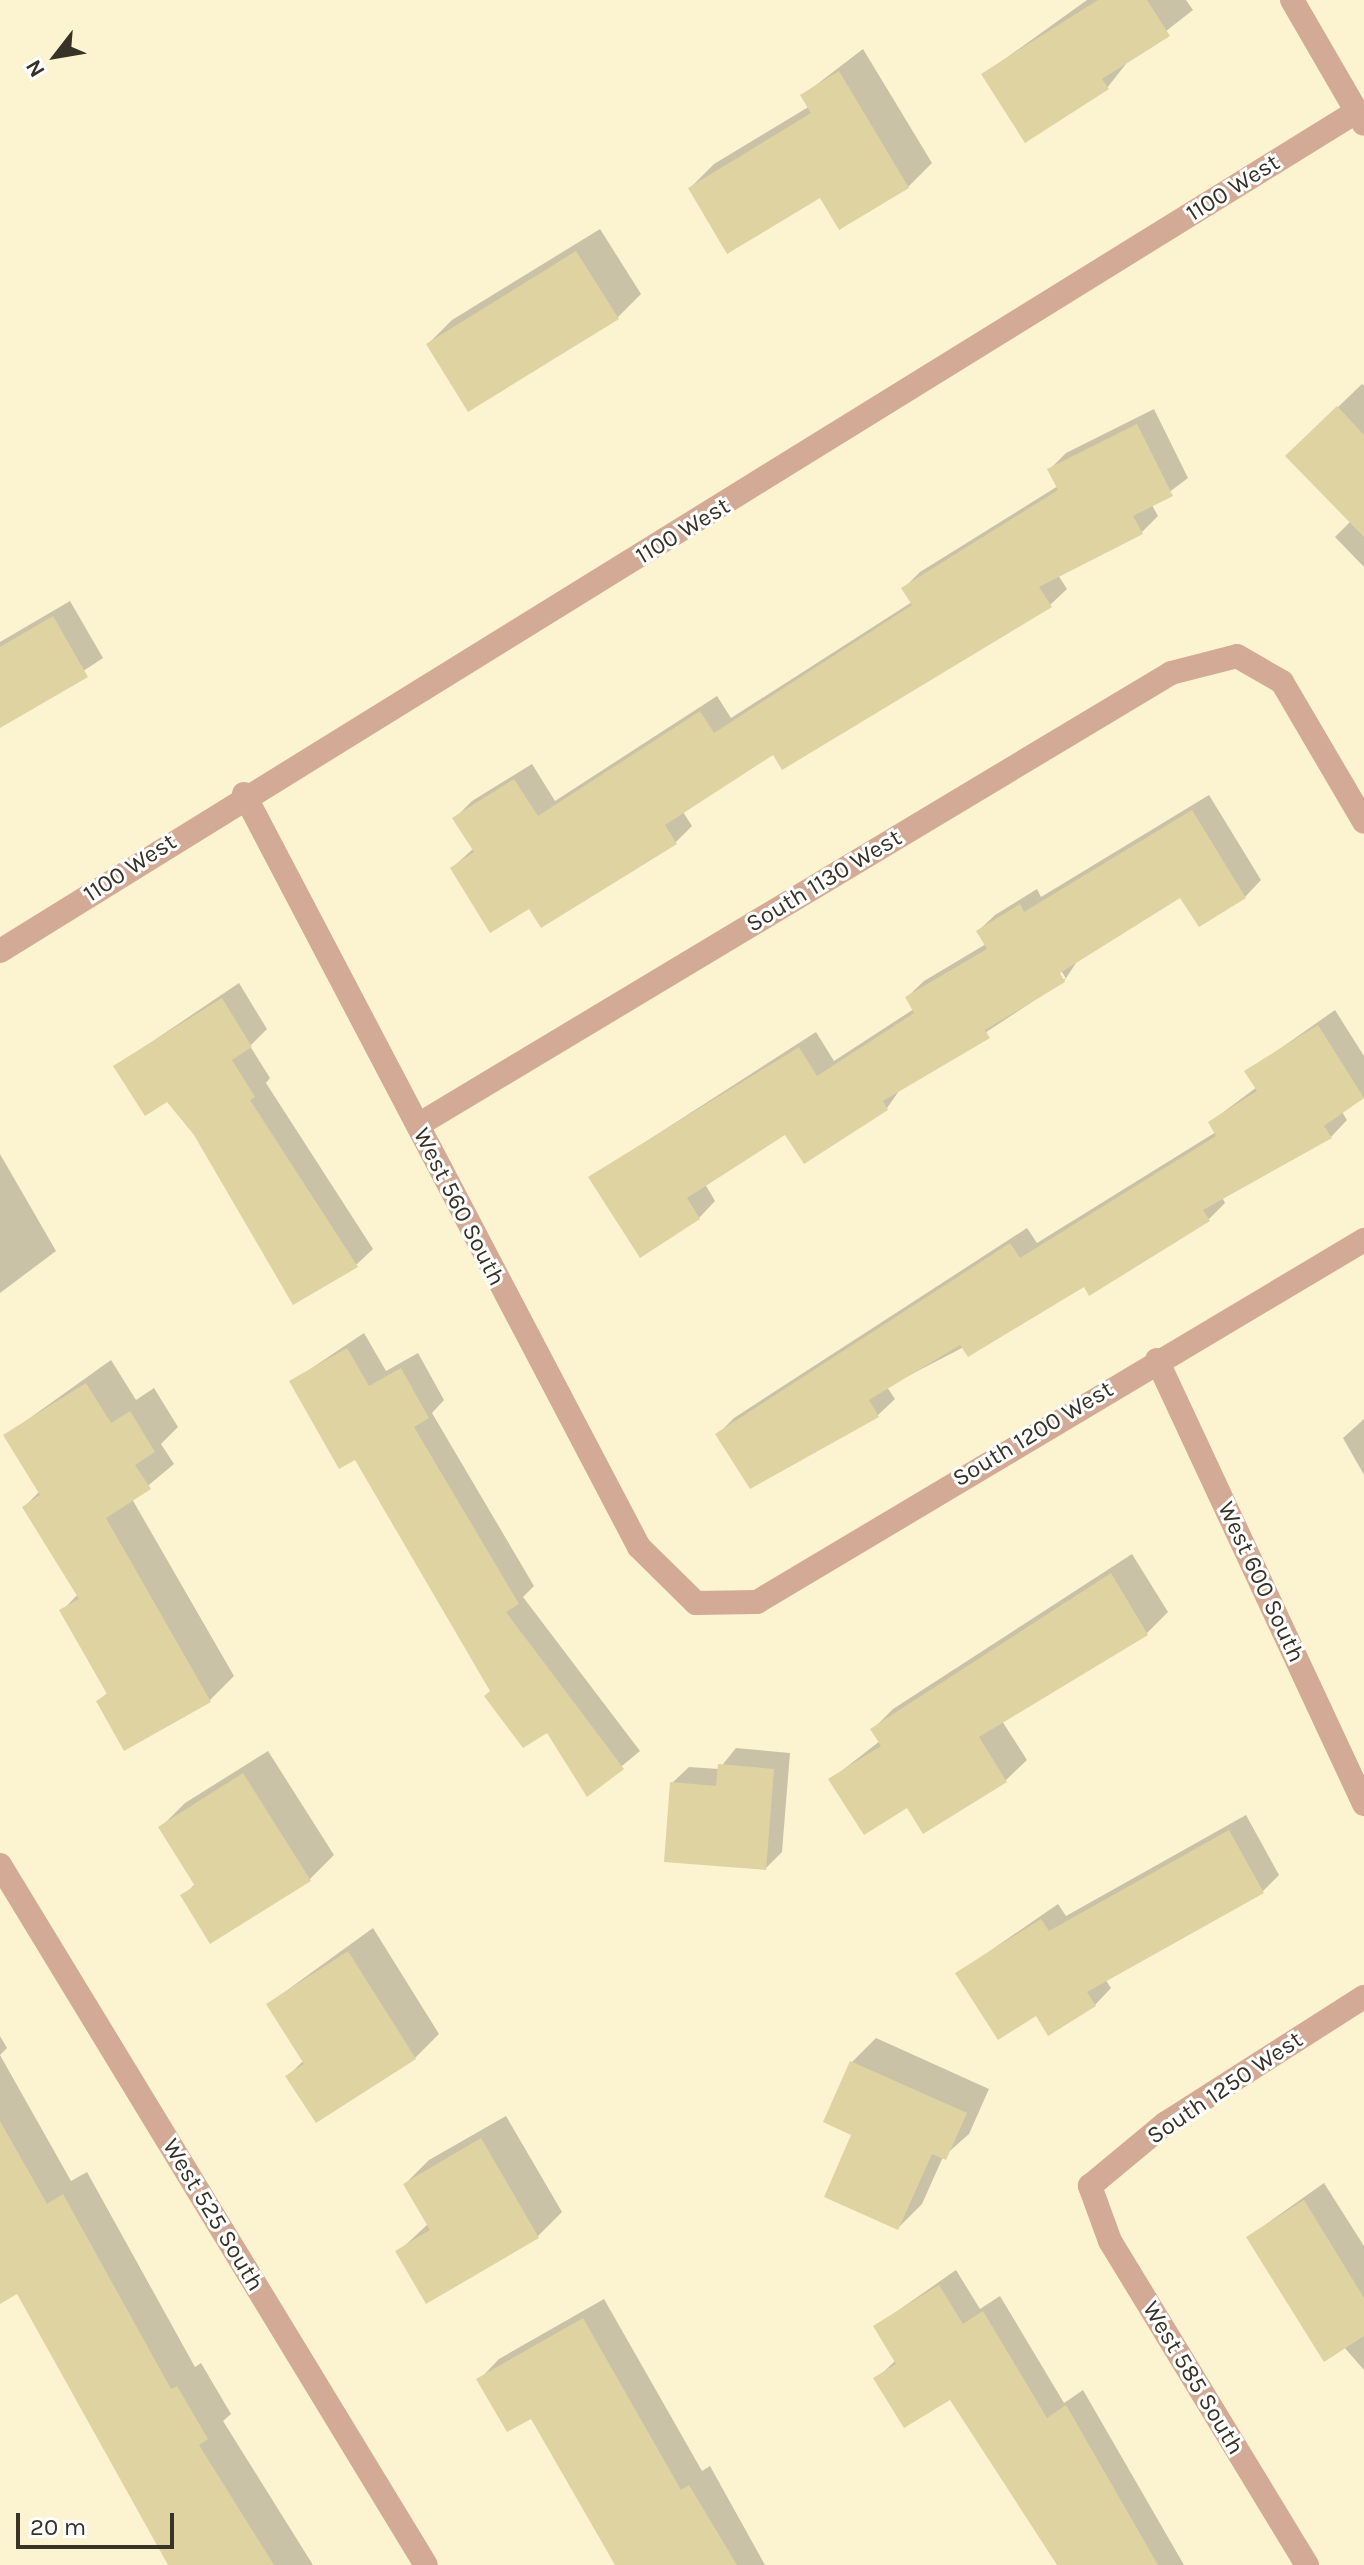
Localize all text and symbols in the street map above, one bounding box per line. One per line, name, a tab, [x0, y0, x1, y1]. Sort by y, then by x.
north arrow	[16, 16, 96, 96]
text: N	[20, 55, 51, 82]
street label: 1100 West	[1181, 148, 1285, 228]
street label: 1100 West	[631, 492, 735, 570]
street label: South 1130 West	[741, 823, 907, 939]
street label: 1100 West	[78, 827, 182, 909]
street label: West 560 South	[407, 1123, 511, 1291]
street label: South 1200 West	[948, 1375, 1118, 1493]
street label: West 600 South	[1211, 1497, 1311, 1667]
street label: South 1250 West	[1142, 2025, 1308, 2151]
street label: West 525 South	[156, 2134, 270, 2296]
street label: West 585 South	[1136, 2296, 1250, 2460]
scale bar	[20, 2497, 178, 2547]
text: 20 m	[30, 2513, 86, 2541]

